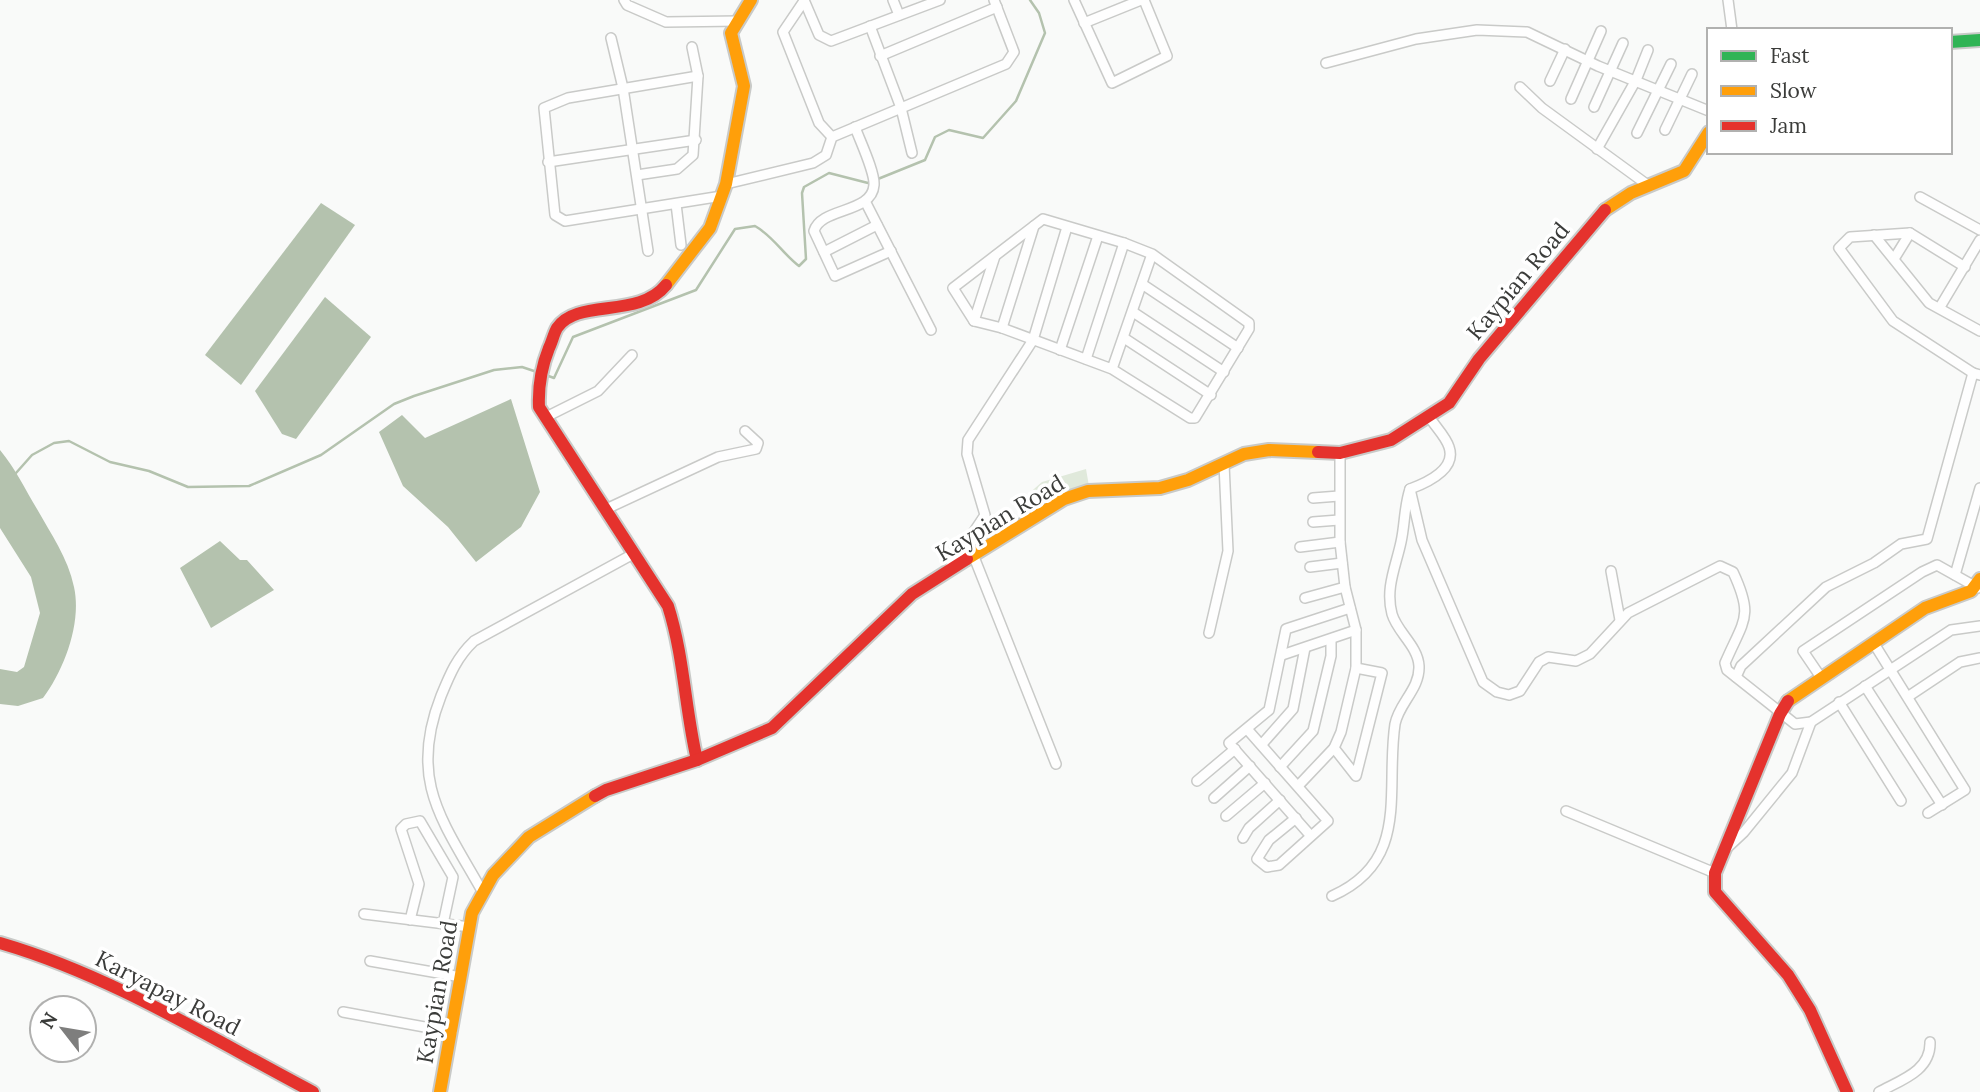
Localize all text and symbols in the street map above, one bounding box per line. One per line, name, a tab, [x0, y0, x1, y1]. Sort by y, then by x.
legend	[1707, 28, 1952, 154]
text: Fast	[1770, 42, 1810, 69]
text: Slow	[1770, 77, 1817, 104]
text: Jam	[1769, 112, 1807, 139]
street label: Kaypian Road	[1460, 216, 1575, 346]
street label: Kaypian Road	[930, 468, 1070, 567]
street label: Kaypian Road	[410, 918, 463, 1066]
street label: Karyapay Road	[91, 944, 246, 1042]
north arrow	[28, 994, 98, 1064]
text: N	[34, 1008, 63, 1033]

